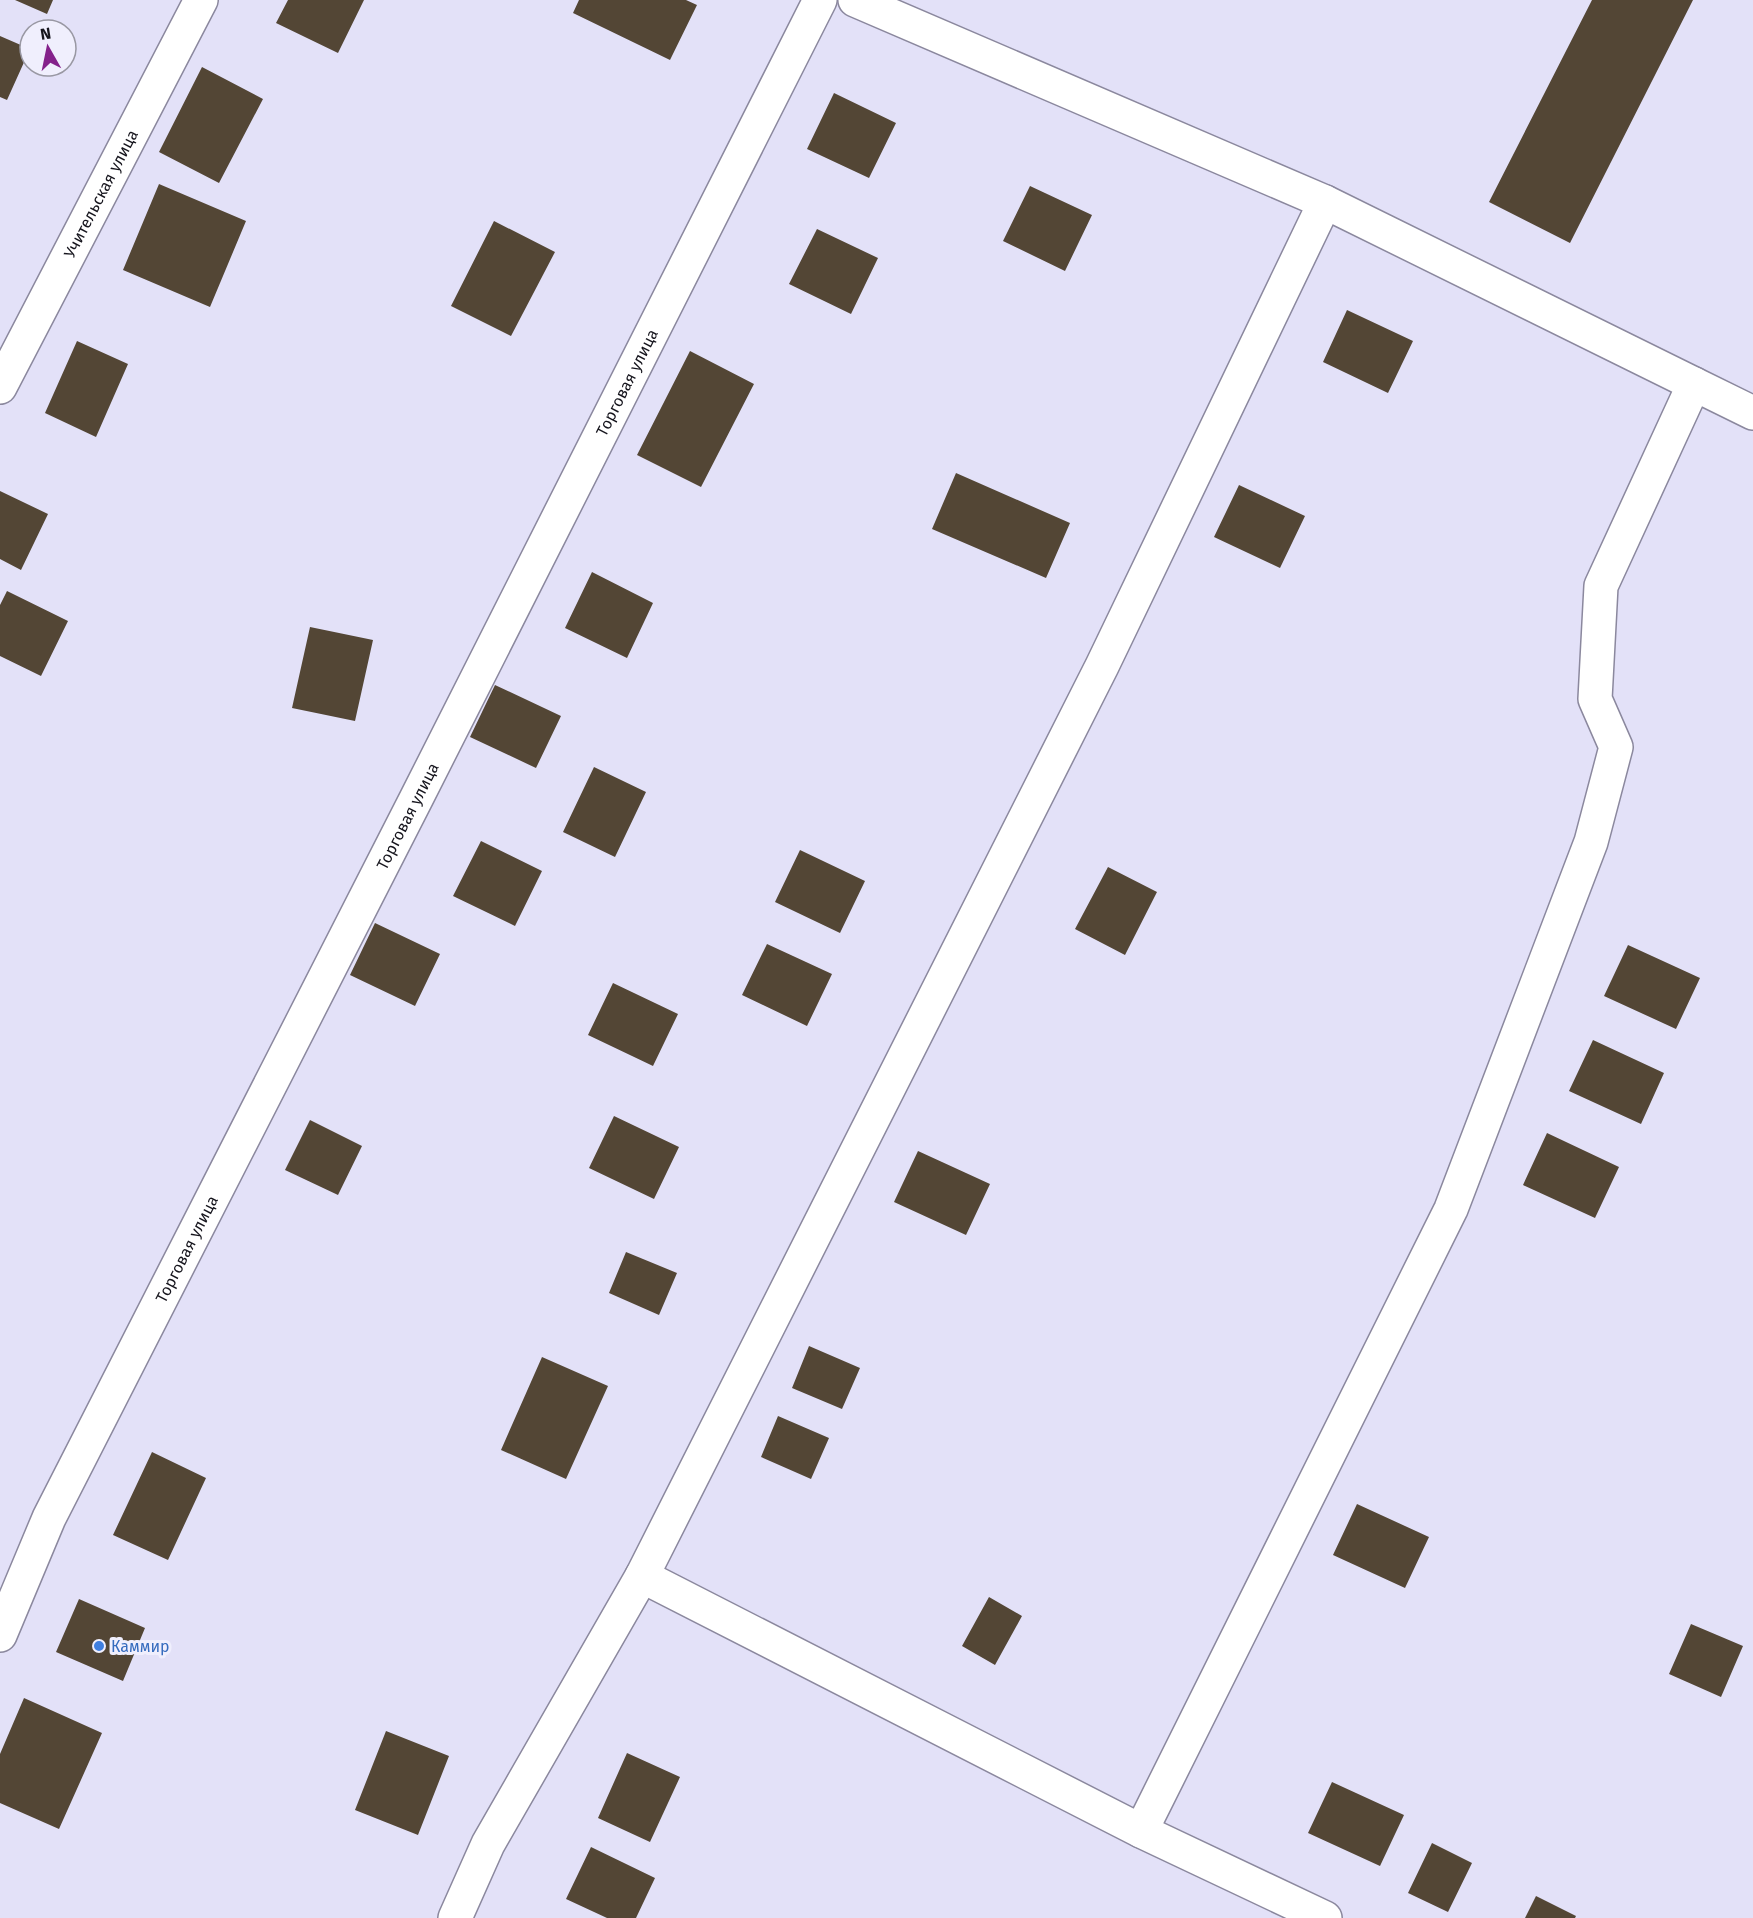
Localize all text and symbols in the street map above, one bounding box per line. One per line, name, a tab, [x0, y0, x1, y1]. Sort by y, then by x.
north arrow	[18, 18, 78, 78]
text: N	[39, 23, 52, 44]
street label: Учительская улица	[59, 126, 142, 261]
street label: Торговая улица	[592, 326, 662, 439]
street label: Торговая улица	[372, 759, 442, 873]
street label: Торговая улица	[151, 1192, 222, 1305]
place label: Каммир	[111, 1637, 170, 1656]
marker: Каммир	[92, 1639, 106, 1653]

